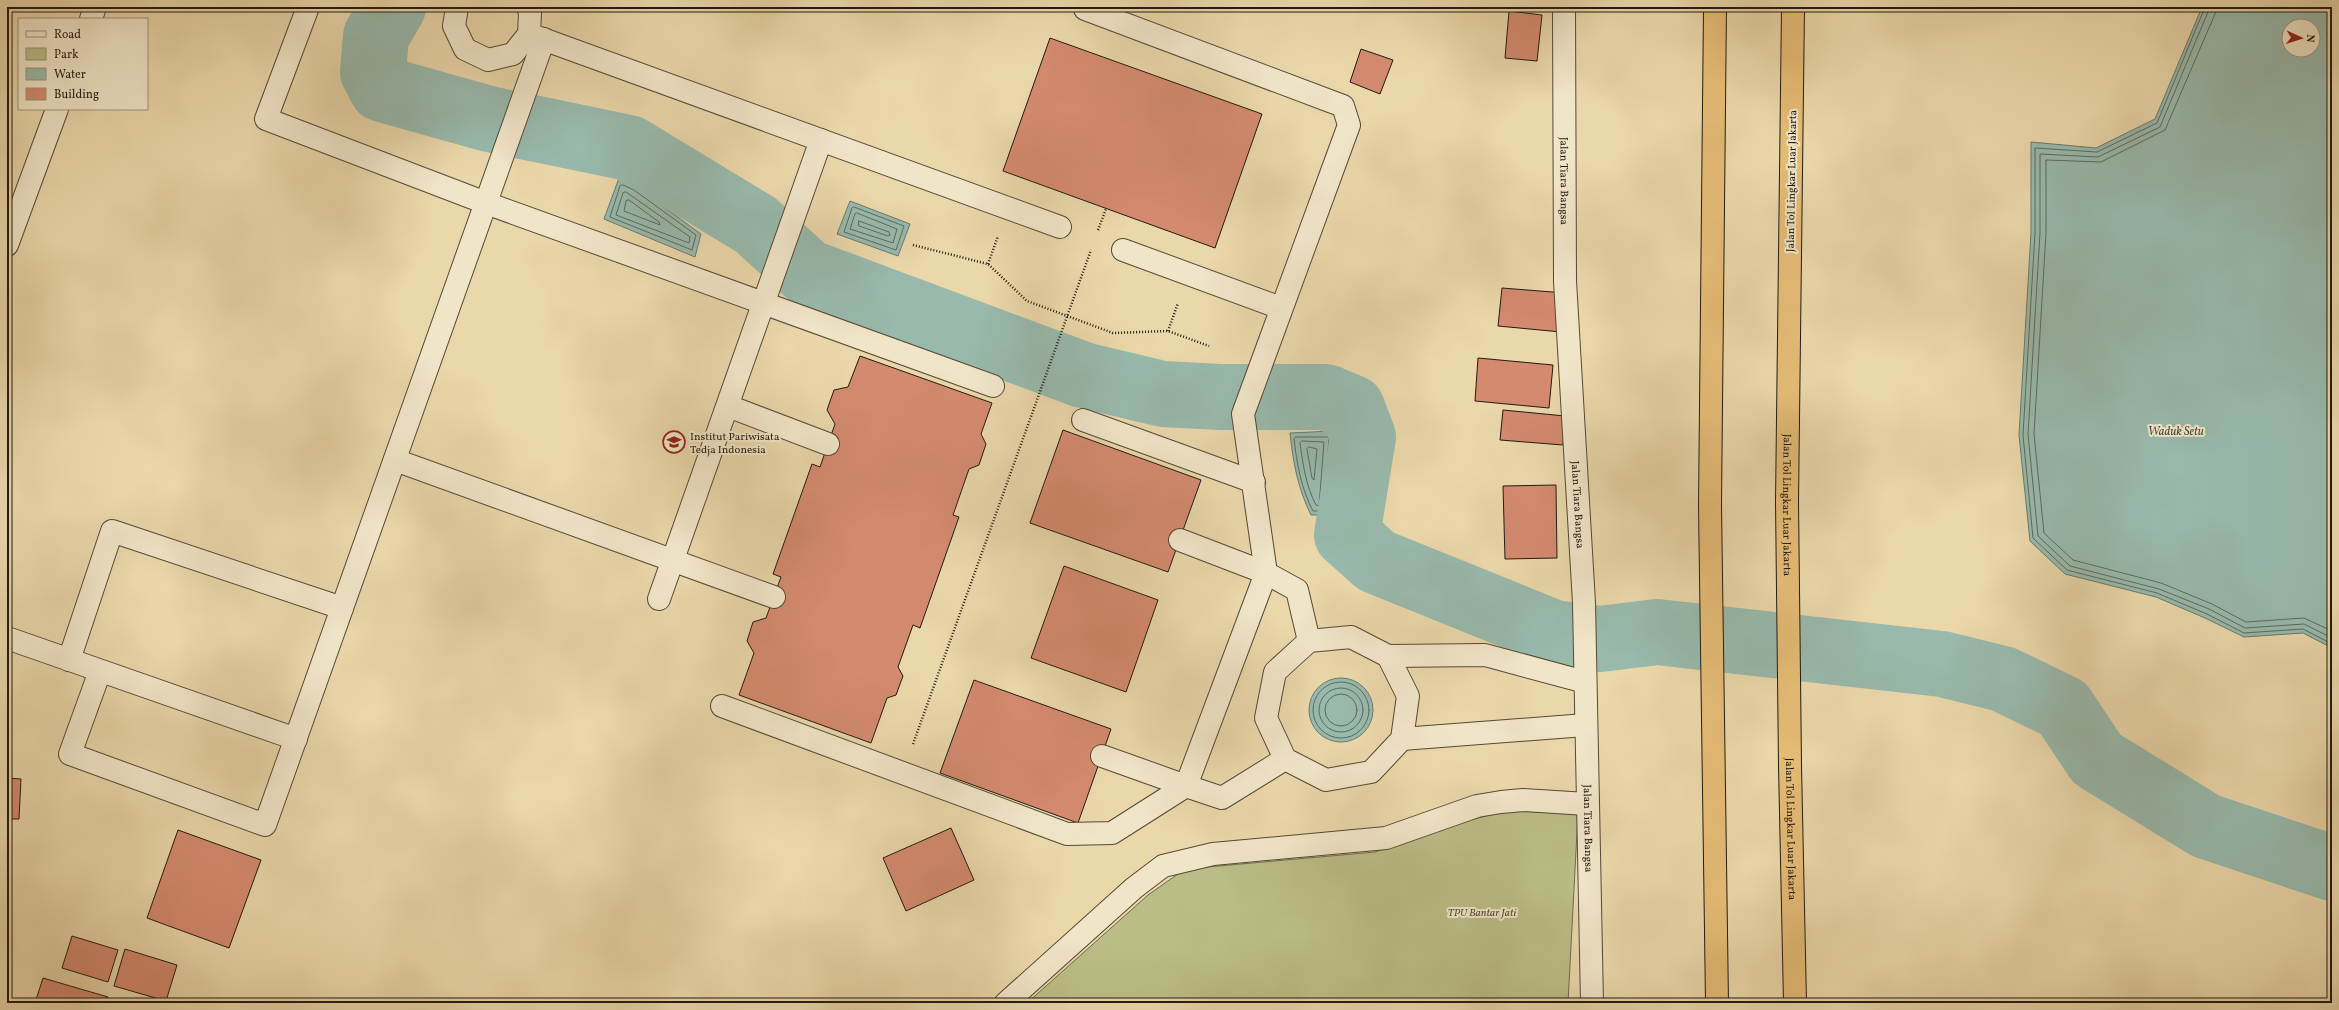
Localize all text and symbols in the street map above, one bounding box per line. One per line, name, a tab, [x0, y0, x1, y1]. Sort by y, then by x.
legend	[18, 18, 148, 110]
north arrow	[2281, 18, 2321, 58]
text: Road	[54, 27, 81, 43]
text: N	[2302, 34, 2317, 43]
text: Park	[54, 47, 79, 63]
text: Water	[54, 67, 86, 83]
text: Building	[54, 87, 99, 103]
street label: Jalan Tol Lingkar Luar Jakarta	[1784, 109, 1801, 252]
street label: Jalan Tiara Bangsa	[1555, 137, 1571, 226]
water label: Waduk Setu	[2148, 424, 2204, 440]
school or university icon: Institut Pariwisata Tedja Indonesia	[661, 429, 687, 455]
place label: Institut Pariwisata Tedja Indonesia	[690, 430, 780, 458]
street label: Jalan Tol Lingkar Luar Jakarta	[1778, 434, 1794, 577]
street label: Jalan Tiara Bangsa	[1567, 460, 1587, 550]
street label: Jalan Tol Lingkar Luar Jakarta	[1781, 758, 1799, 901]
street label: Jalan Tiara Bangsa	[1579, 784, 1595, 873]
park label: TPU Bantar Jati	[1448, 906, 1516, 921]

